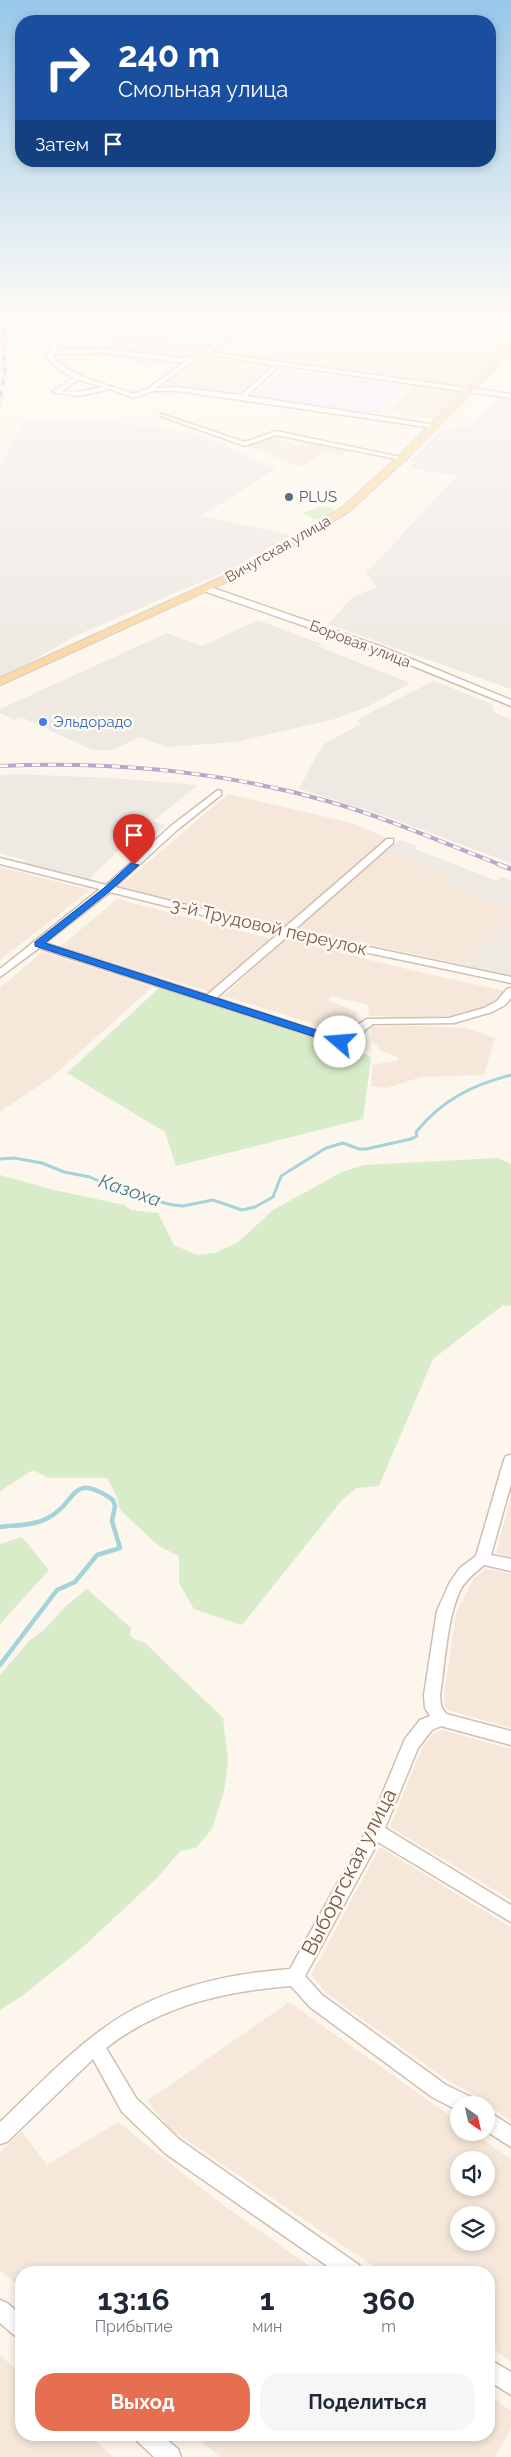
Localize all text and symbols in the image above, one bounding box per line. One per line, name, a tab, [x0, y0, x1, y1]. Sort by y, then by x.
text: 240 m	[118, 34, 220, 75]
icon: right	[35, 35, 100, 100]
text: Смольная улица	[118, 76, 288, 102]
icon: arrive	[99, 130, 127, 158]
text: Затем	[35, 133, 89, 155]
place label: PLUS	[299, 488, 337, 506]
marker: PLUS	[283, 491, 295, 503]
street label: Вичугская улица	[222, 512, 334, 586]
street label: Боровая улица	[307, 616, 413, 672]
place label: Эльдорадо	[53, 713, 132, 731]
marker: Эльдорадо	[37, 716, 49, 728]
pin	[113, 814, 155, 865]
icon: arrive	[120, 821, 148, 849]
street label: 3-й Трудовой переулок	[169, 894, 369, 959]
position arrow	[313, 1015, 365, 1067]
water label: Казоха	[96, 1169, 164, 1211]
street label: Выборгская улица	[296, 1784, 401, 1959]
north arrow	[450, 2096, 495, 2141]
map controls	[450, 2096, 495, 2251]
button: sound	[450, 2151, 495, 2196]
button: layers	[450, 2206, 495, 2251]
text: 13:16	[98, 2282, 170, 2317]
text: 1	[260, 2282, 275, 2317]
text: 360	[362, 2282, 415, 2317]
text: Прибытие	[95, 2317, 173, 2336]
text: мин	[252, 2317, 282, 2336]
text: m	[381, 2317, 396, 2336]
button: Выход	[35, 2373, 250, 2431]
button: Поделиться	[260, 2373, 475, 2431]

